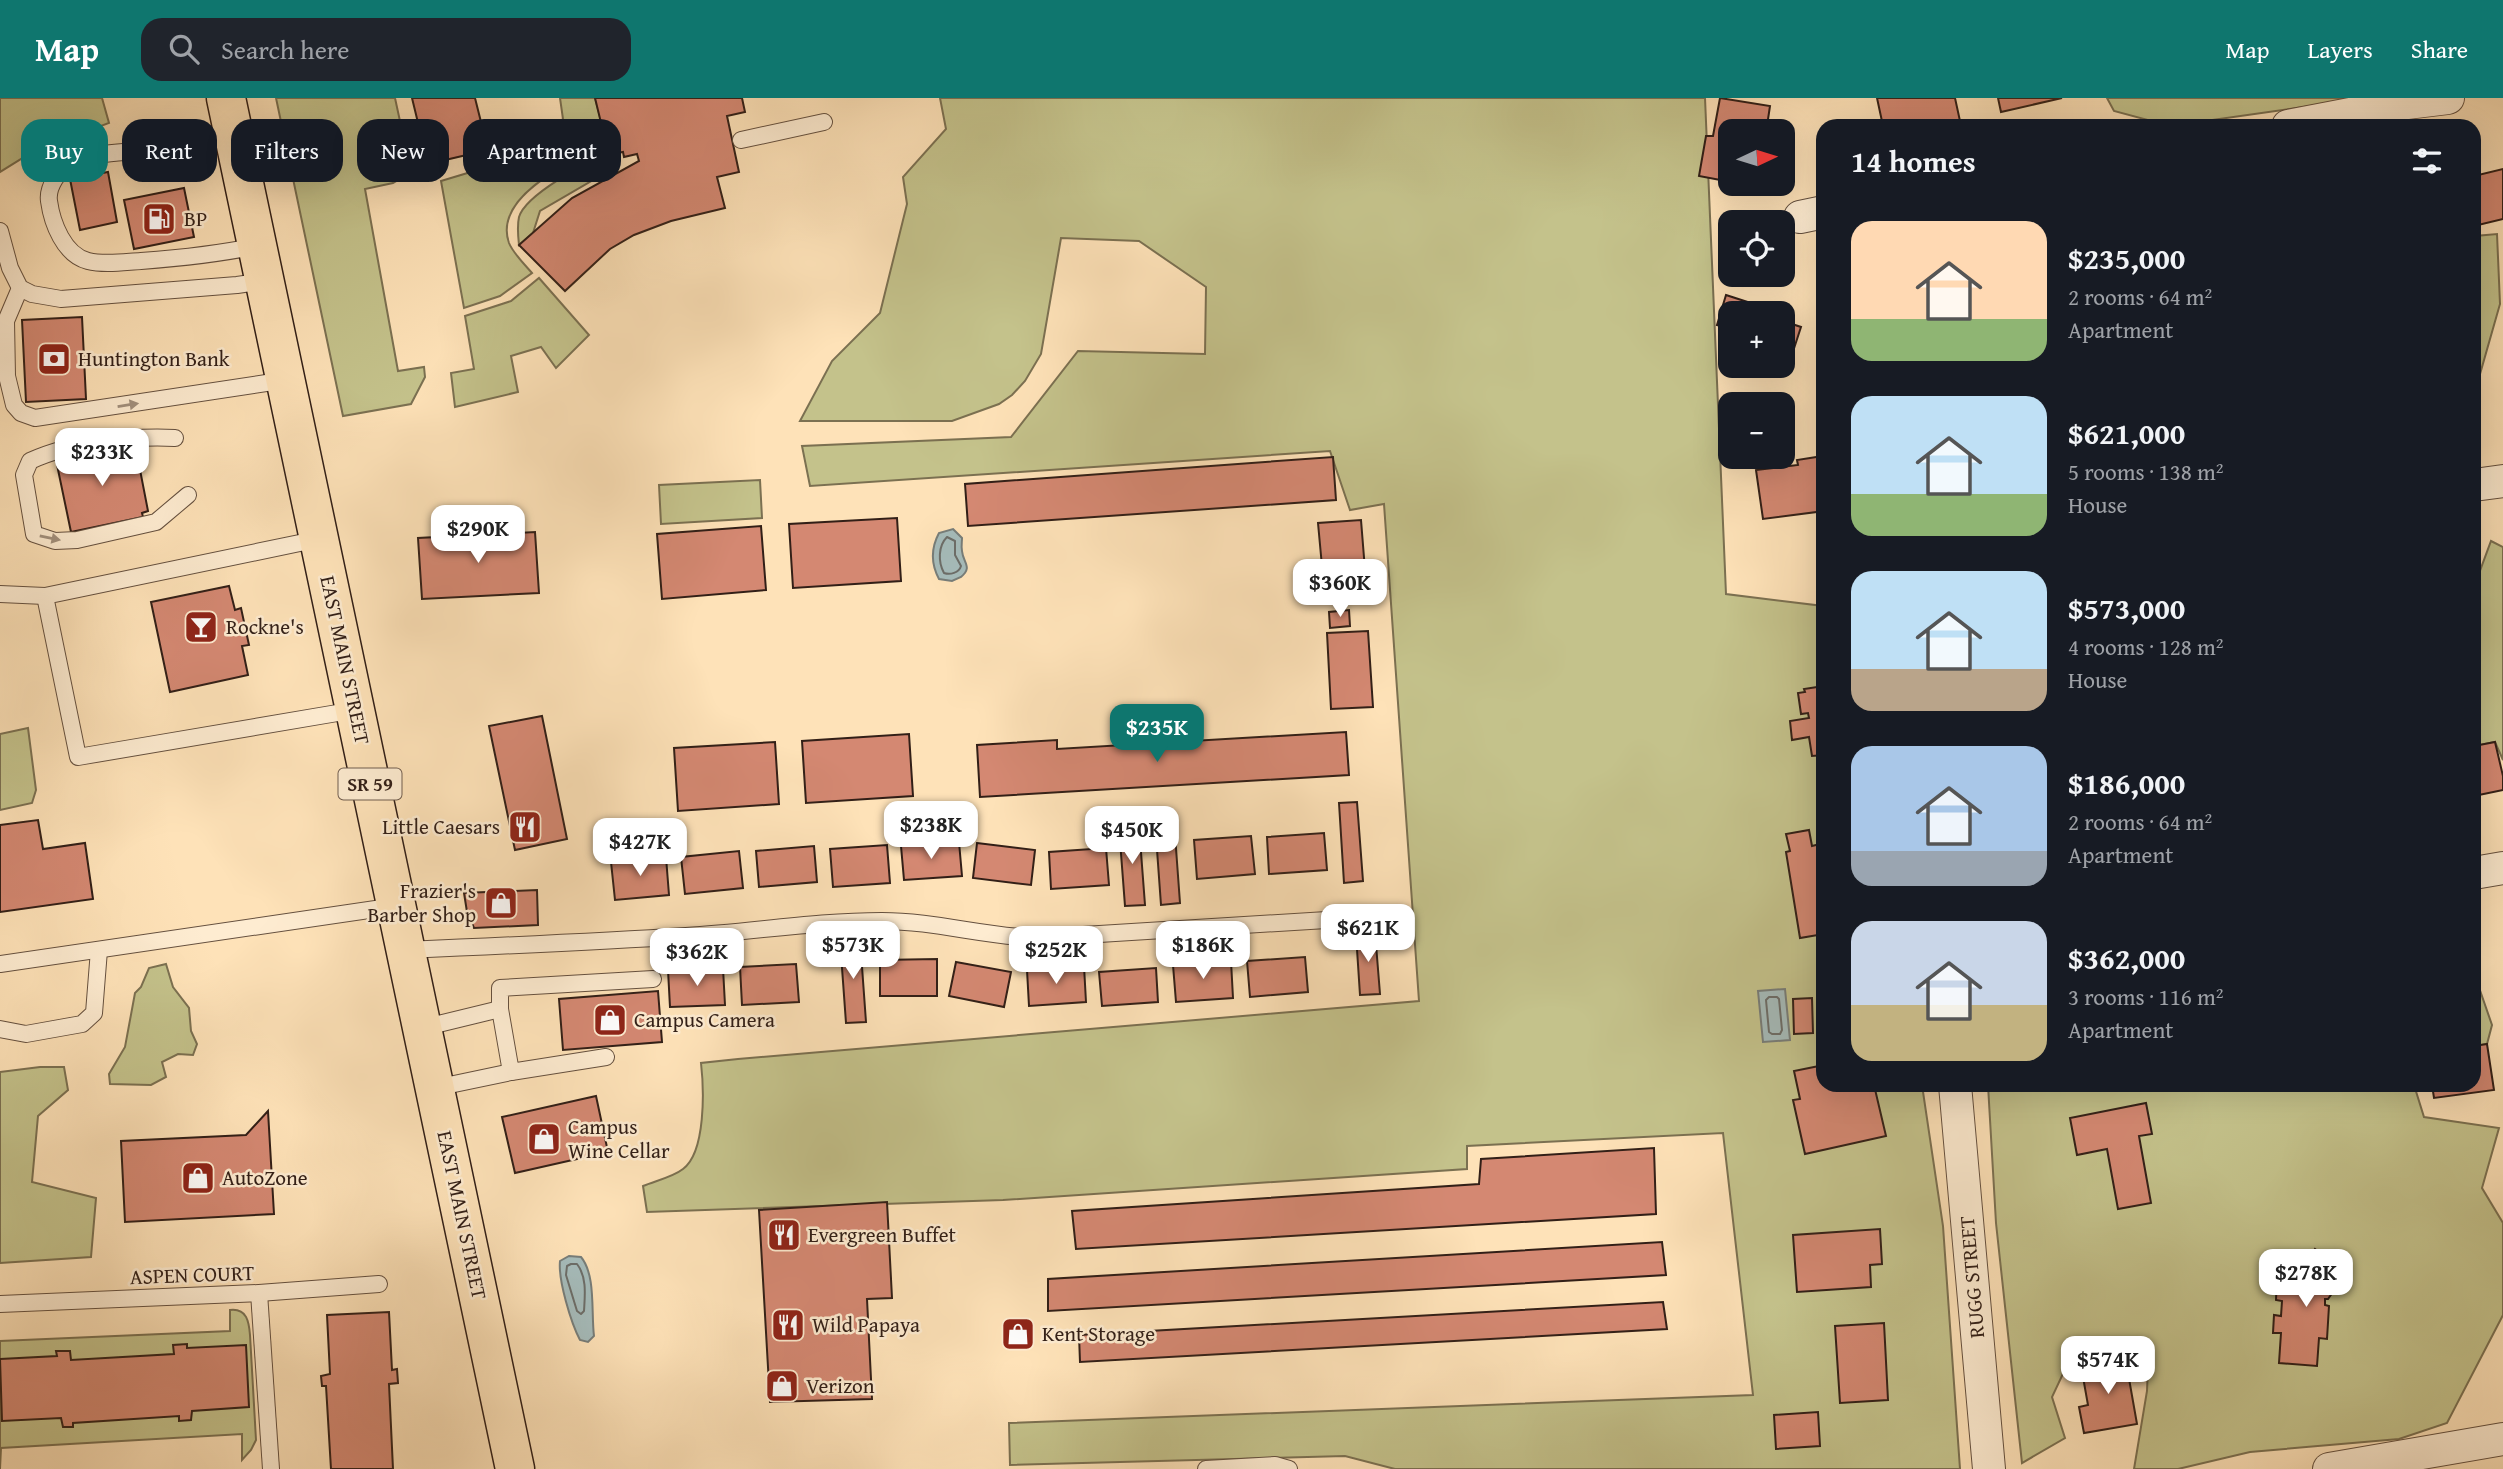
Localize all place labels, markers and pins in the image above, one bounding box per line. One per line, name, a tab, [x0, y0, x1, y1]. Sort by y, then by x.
fuel station icon: BP	[140, 200, 178, 238]
place label: BP	[184, 203, 207, 234]
bank icon: Huntington Bank	[35, 340, 73, 378]
place label: Huntington Bank	[78, 343, 230, 374]
pin: $233K	[53, 428, 151, 488]
pin: $290K	[429, 505, 527, 565]
pin: $360K	[1291, 560, 1389, 619]
bar icon: Rockne's	[182, 608, 220, 646]
place label: Rockne's	[226, 611, 304, 642]
pin: $235K	[1108, 704, 1206, 764]
pin: $238K	[882, 802, 980, 861]
pin: $450K	[1083, 806, 1181, 866]
restaurant icon: Little Caesars	[506, 808, 544, 846]
place label: Little Caesars	[382, 811, 500, 842]
pin: $427K	[591, 818, 689, 878]
place label: Frazier's Barber Shop	[367, 875, 476, 930]
shop icon: Frazier's Barber Shop	[482, 884, 520, 922]
pin: $621K	[1319, 904, 1417, 964]
pin: $573K	[804, 922, 902, 981]
pin: $186K	[1154, 922, 1252, 981]
pin: $252K	[1007, 926, 1105, 986]
pin: $362K	[648, 928, 746, 988]
shop icon: Campus Camera	[591, 1001, 629, 1039]
place label: Campus Camera	[634, 1004, 775, 1035]
place label: Campus Wine Cellar	[568, 1111, 670, 1166]
shop icon: Campus Wine Cellar	[525, 1120, 563, 1158]
shop icon: AutoZone	[179, 1159, 217, 1197]
place label: AutoZone	[222, 1162, 308, 1193]
restaurant icon: Evergreen Buffet	[765, 1216, 803, 1254]
place label: Evergreen Buffet	[808, 1219, 957, 1250]
pin: $278K	[2257, 1250, 2355, 1309]
restaurant icon: Wild Papaya	[769, 1306, 807, 1344]
place label: Wild Papaya	[812, 1309, 920, 1340]
shop icon: Kent Storage	[999, 1315, 1037, 1353]
place label: Kent Storage	[1042, 1318, 1155, 1349]
pin: $574K	[2059, 1336, 2157, 1396]
shop icon: Verizon	[763, 1367, 801, 1405]
place label: Verizon	[806, 1370, 875, 1401]

